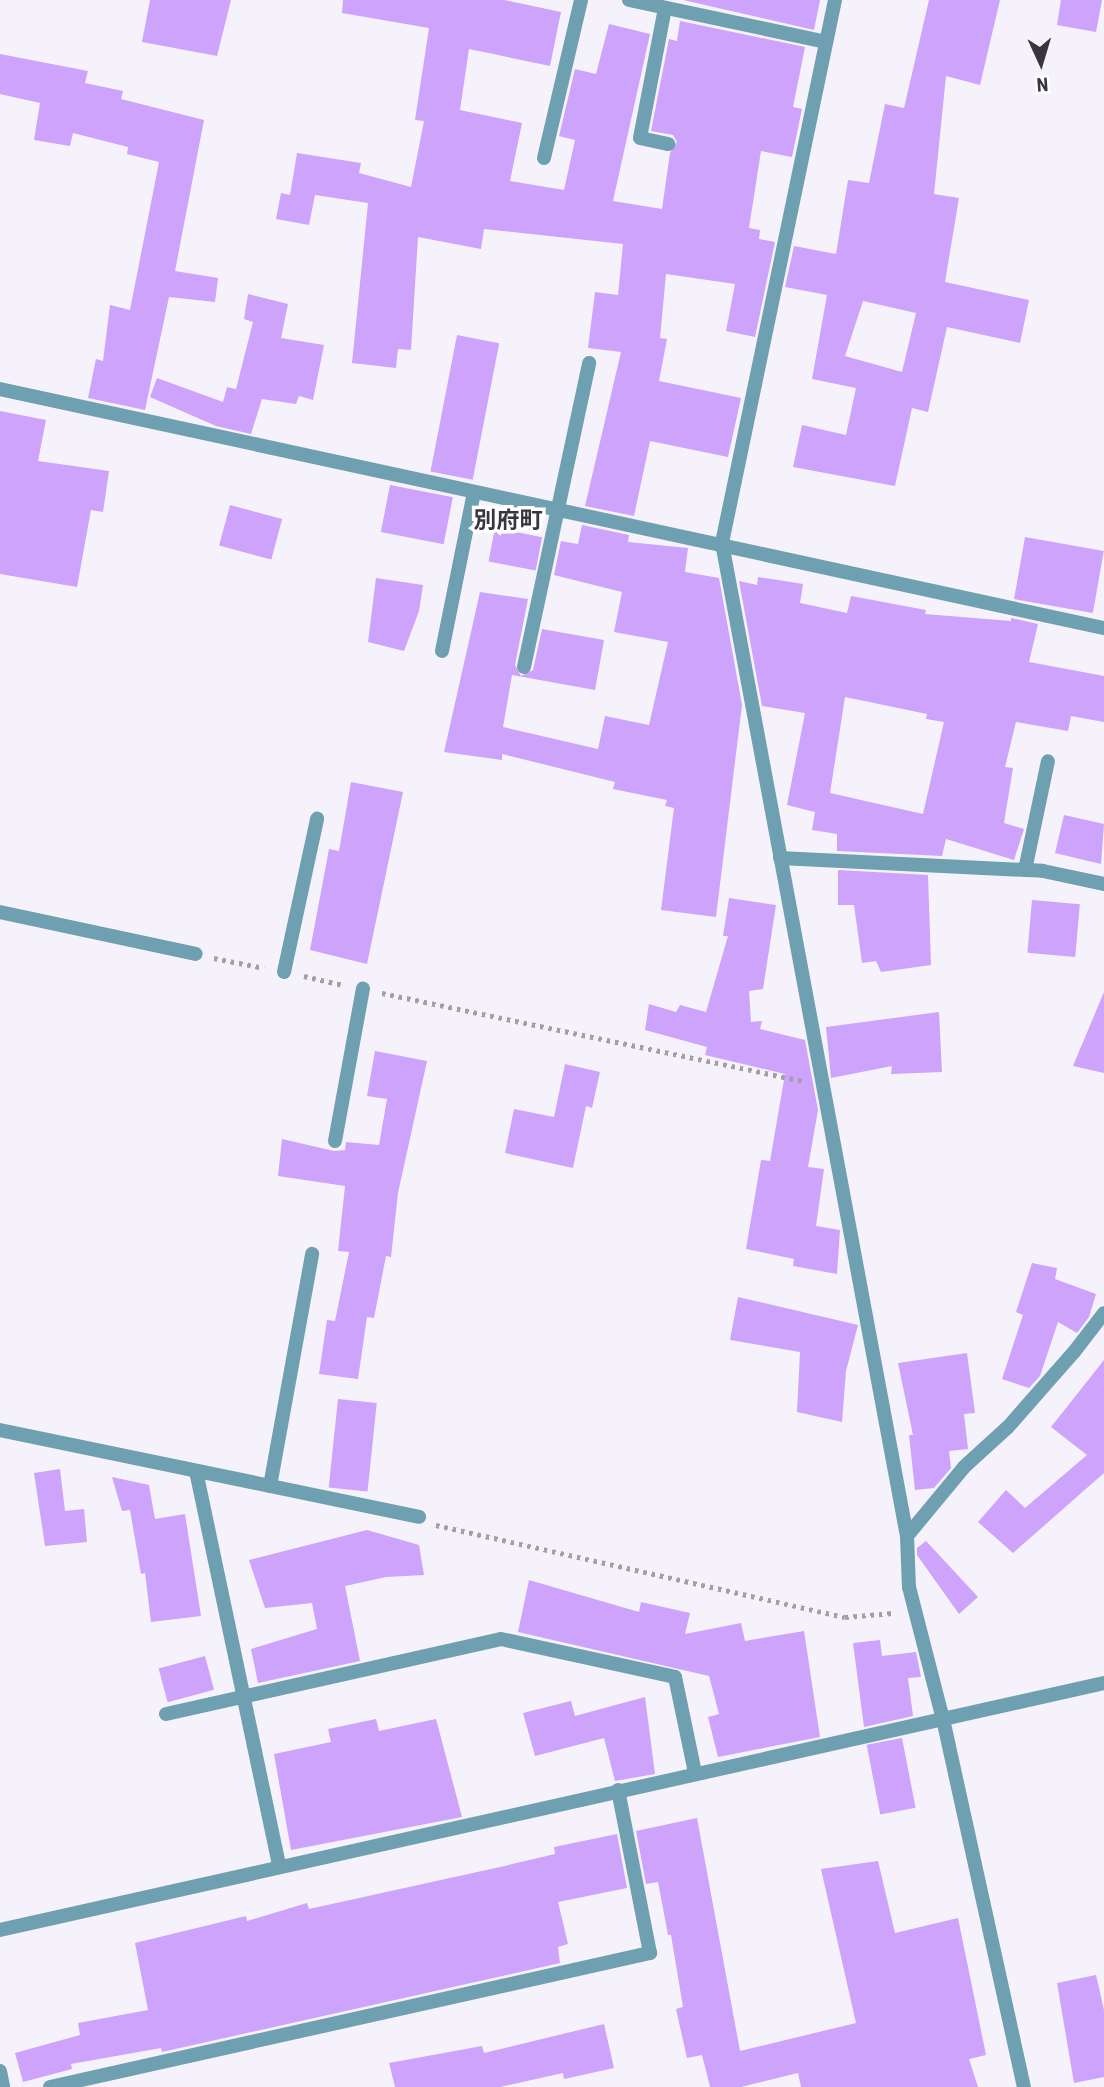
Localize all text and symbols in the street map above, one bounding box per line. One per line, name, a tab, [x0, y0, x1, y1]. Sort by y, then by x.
north arrow	[1006, 28, 1076, 98]
text: N	[1036, 73, 1049, 96]
district label: 別府町	[474, 507, 542, 535]

